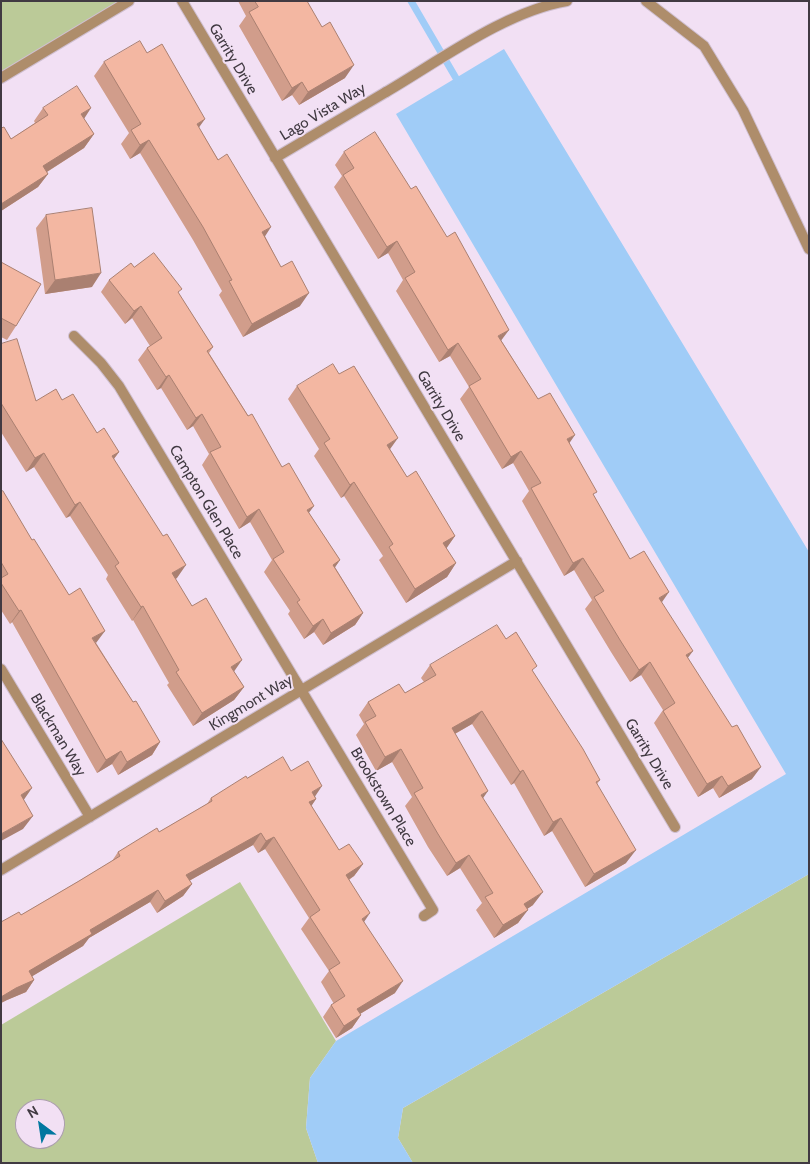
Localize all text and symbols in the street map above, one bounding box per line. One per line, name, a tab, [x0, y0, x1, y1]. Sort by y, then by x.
street label: Garrity Drive	[205, 20, 261, 98]
street label: Lago Vista Way	[277, 79, 369, 145]
street label: Garrity Drive	[413, 367, 469, 445]
street label: Campton Glen Place	[165, 442, 247, 562]
street label: Kingmont Way	[206, 671, 296, 735]
street label: Blackman Way	[26, 690, 90, 780]
street label: Garrity Drive	[621, 715, 677, 793]
street label: Brookstown Place	[346, 744, 420, 850]
north arrow	[15, 1099, 65, 1149]
text: N	[24, 1102, 42, 1122]

